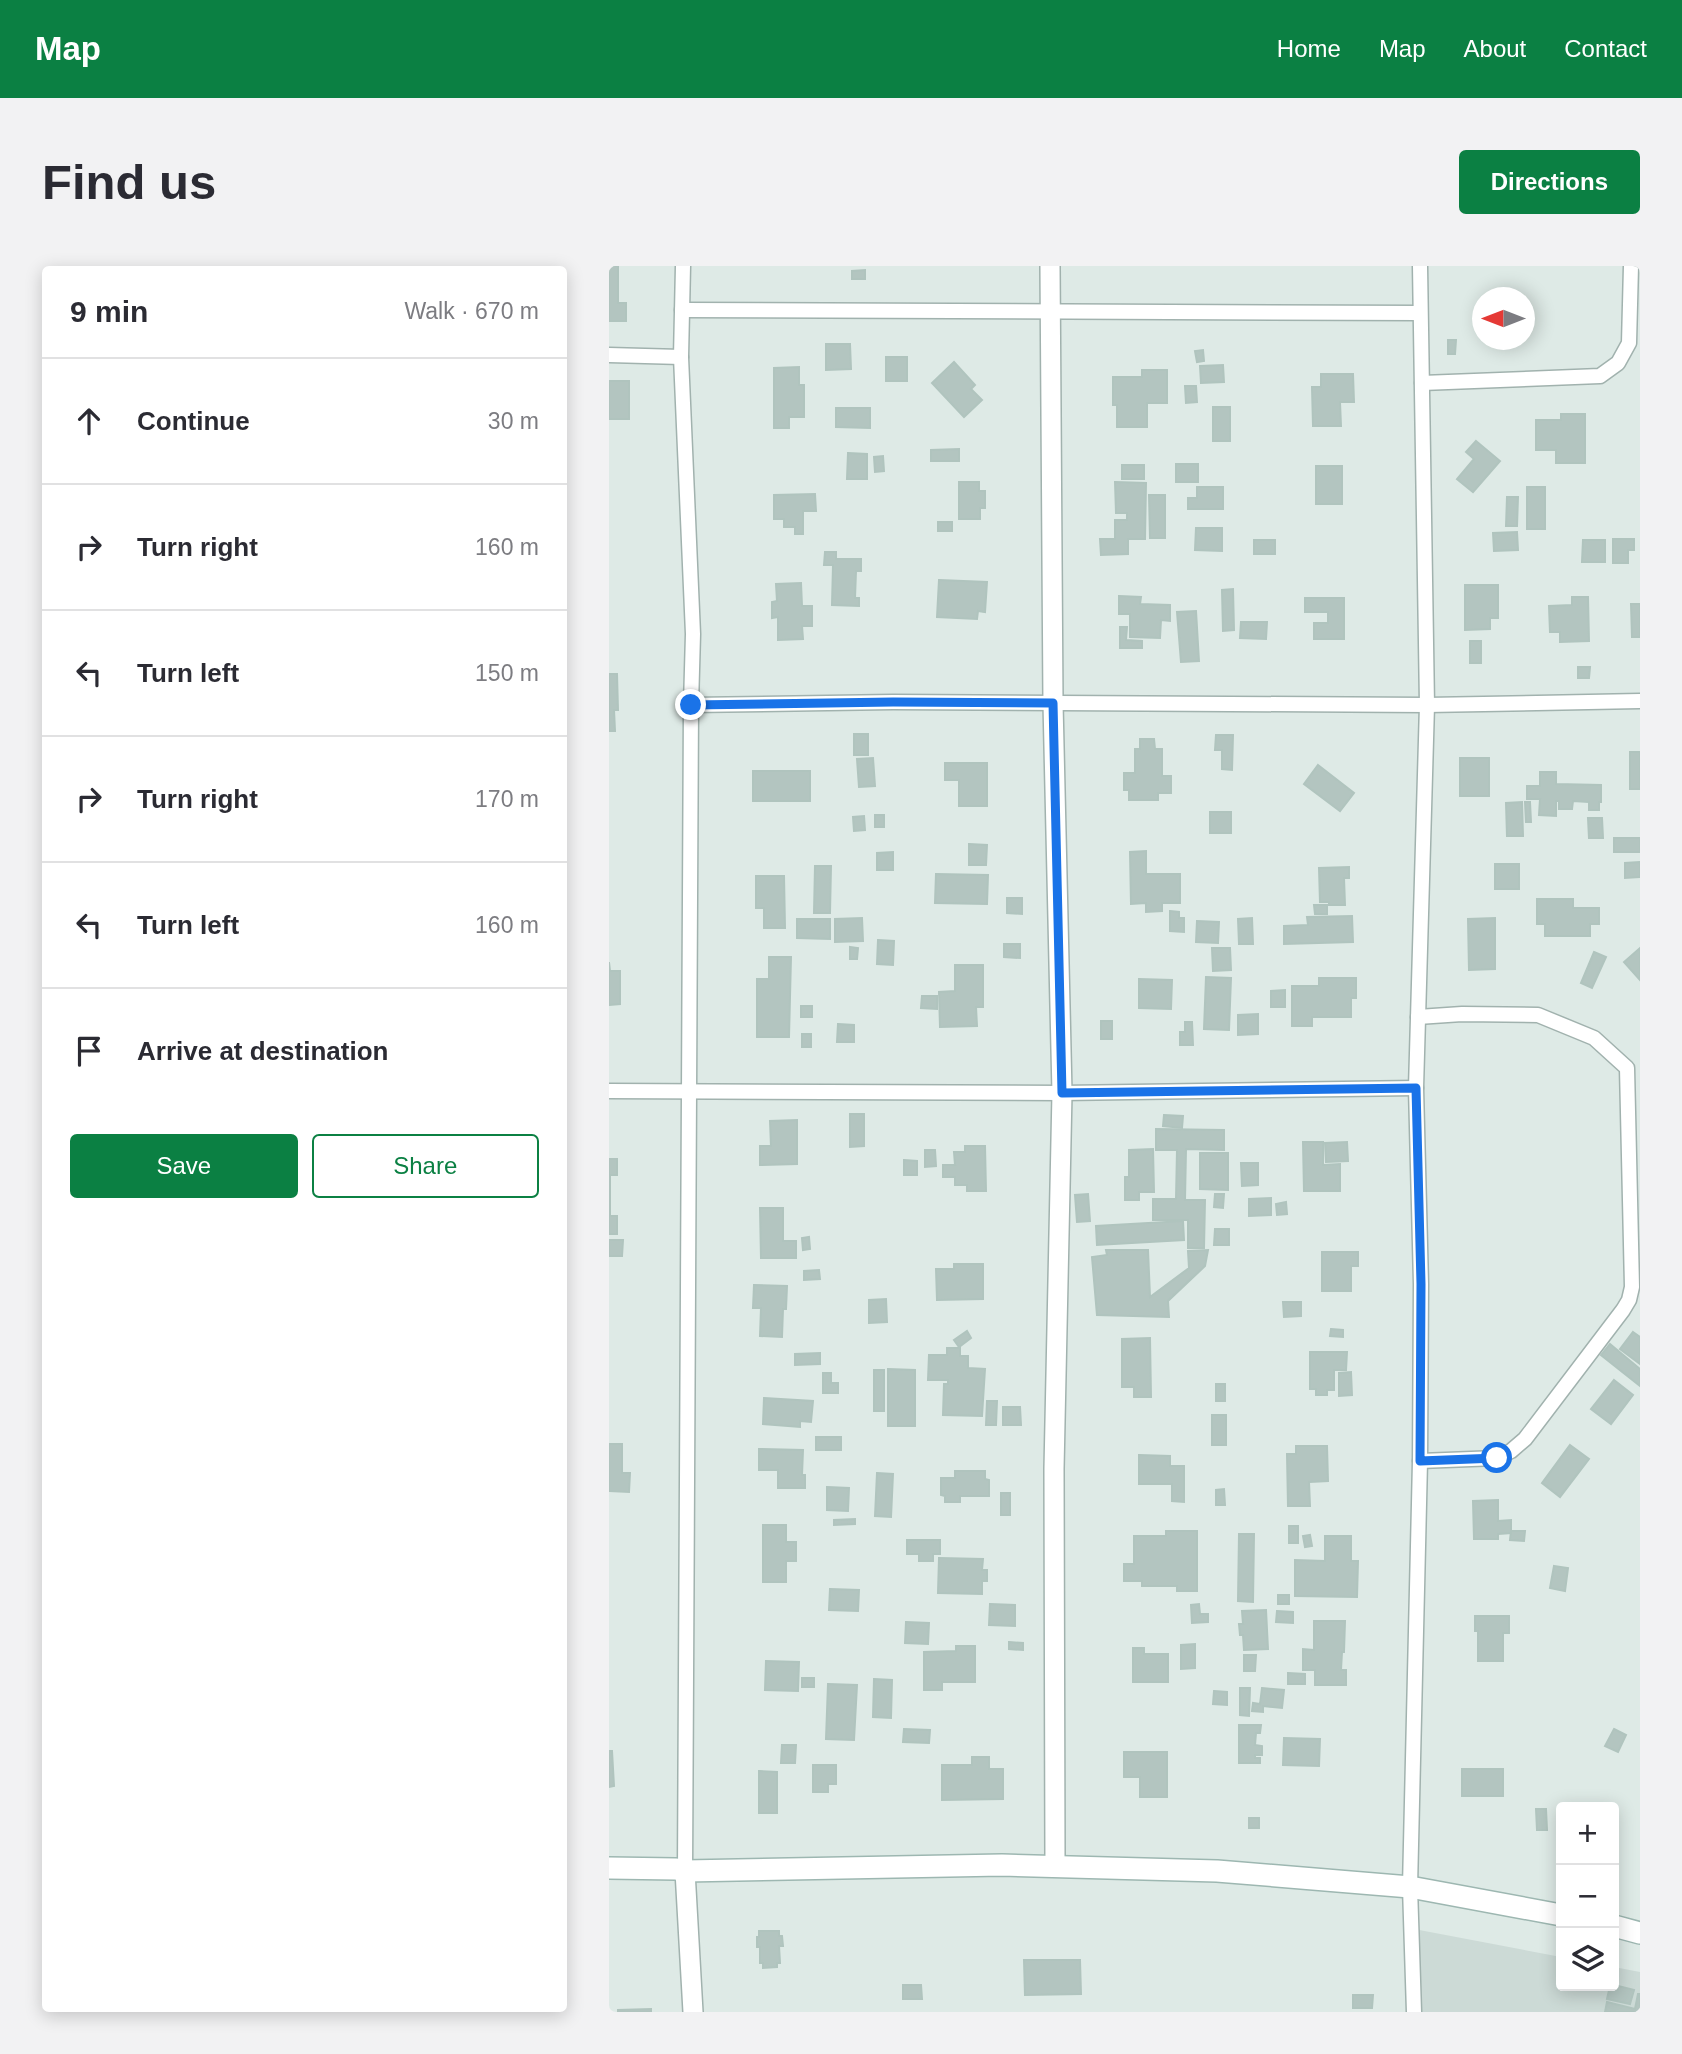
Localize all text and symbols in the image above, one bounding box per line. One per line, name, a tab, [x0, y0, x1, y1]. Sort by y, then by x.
text: Map	[35, 30, 101, 67]
text: Home	[1277, 35, 1341, 62]
text: Map	[1379, 35, 1426, 62]
text: About	[1464, 35, 1526, 62]
text: Contact	[1564, 35, 1647, 62]
button: Directions	[1459, 150, 1640, 214]
text: Find us	[42, 155, 216, 209]
north arrow	[1472, 287, 1535, 350]
text: 9 min	[70, 295, 148, 328]
text: Walk · 670 m	[404, 298, 539, 324]
icon: ahead	[70, 402, 108, 440]
text: Continue	[137, 406, 250, 436]
text: 30 m	[488, 408, 539, 434]
icon: right	[70, 528, 108, 566]
text: Turn right	[137, 532, 258, 562]
text: 160 m	[475, 534, 539, 560]
icon: left	[70, 654, 108, 692]
text: Turn left	[137, 658, 239, 688]
text: 150 m	[475, 660, 539, 686]
route end	[675, 689, 706, 720]
icon: right	[70, 780, 108, 818]
text: Turn right	[137, 784, 258, 814]
text: 170 m	[475, 786, 539, 812]
icon: left	[70, 906, 108, 944]
text: Turn left	[137, 910, 239, 940]
text: 160 m	[475, 912, 539, 938]
icon: arrive	[70, 1032, 108, 1070]
text: Arrive at destination	[137, 1036, 388, 1066]
button: Save	[70, 1134, 298, 1198]
button: Share	[312, 1134, 539, 1198]
route start	[1481, 1442, 1512, 1473]
map controls	[1556, 1802, 1619, 1991]
button: +	[1556, 1802, 1619, 1865]
button: −	[1556, 1865, 1619, 1928]
button: layers	[1556, 1928, 1619, 1991]

